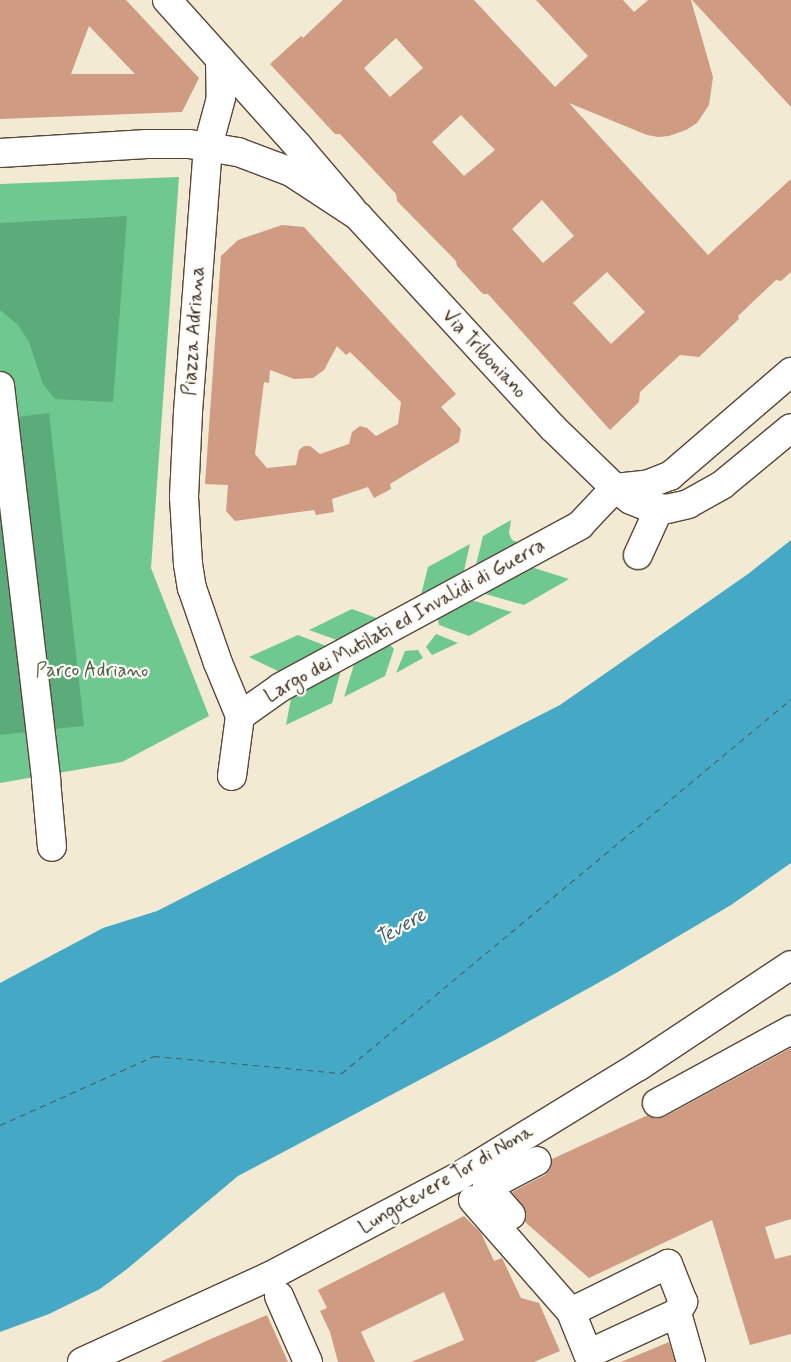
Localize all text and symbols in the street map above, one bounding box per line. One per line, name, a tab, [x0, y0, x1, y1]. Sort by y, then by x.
street label: Piazza Adriana	[178, 265, 210, 397]
street label: Via Triboniano	[437, 305, 531, 403]
street label: Largo dei Mutilati ed Invalidi di Guerra	[263, 535, 547, 707]
park label: Parco Adriano	[34, 660, 150, 682]
water label: Tevere	[372, 903, 430, 951]
street label: Lungotevere Tor di Nona	[356, 1121, 536, 1239]

